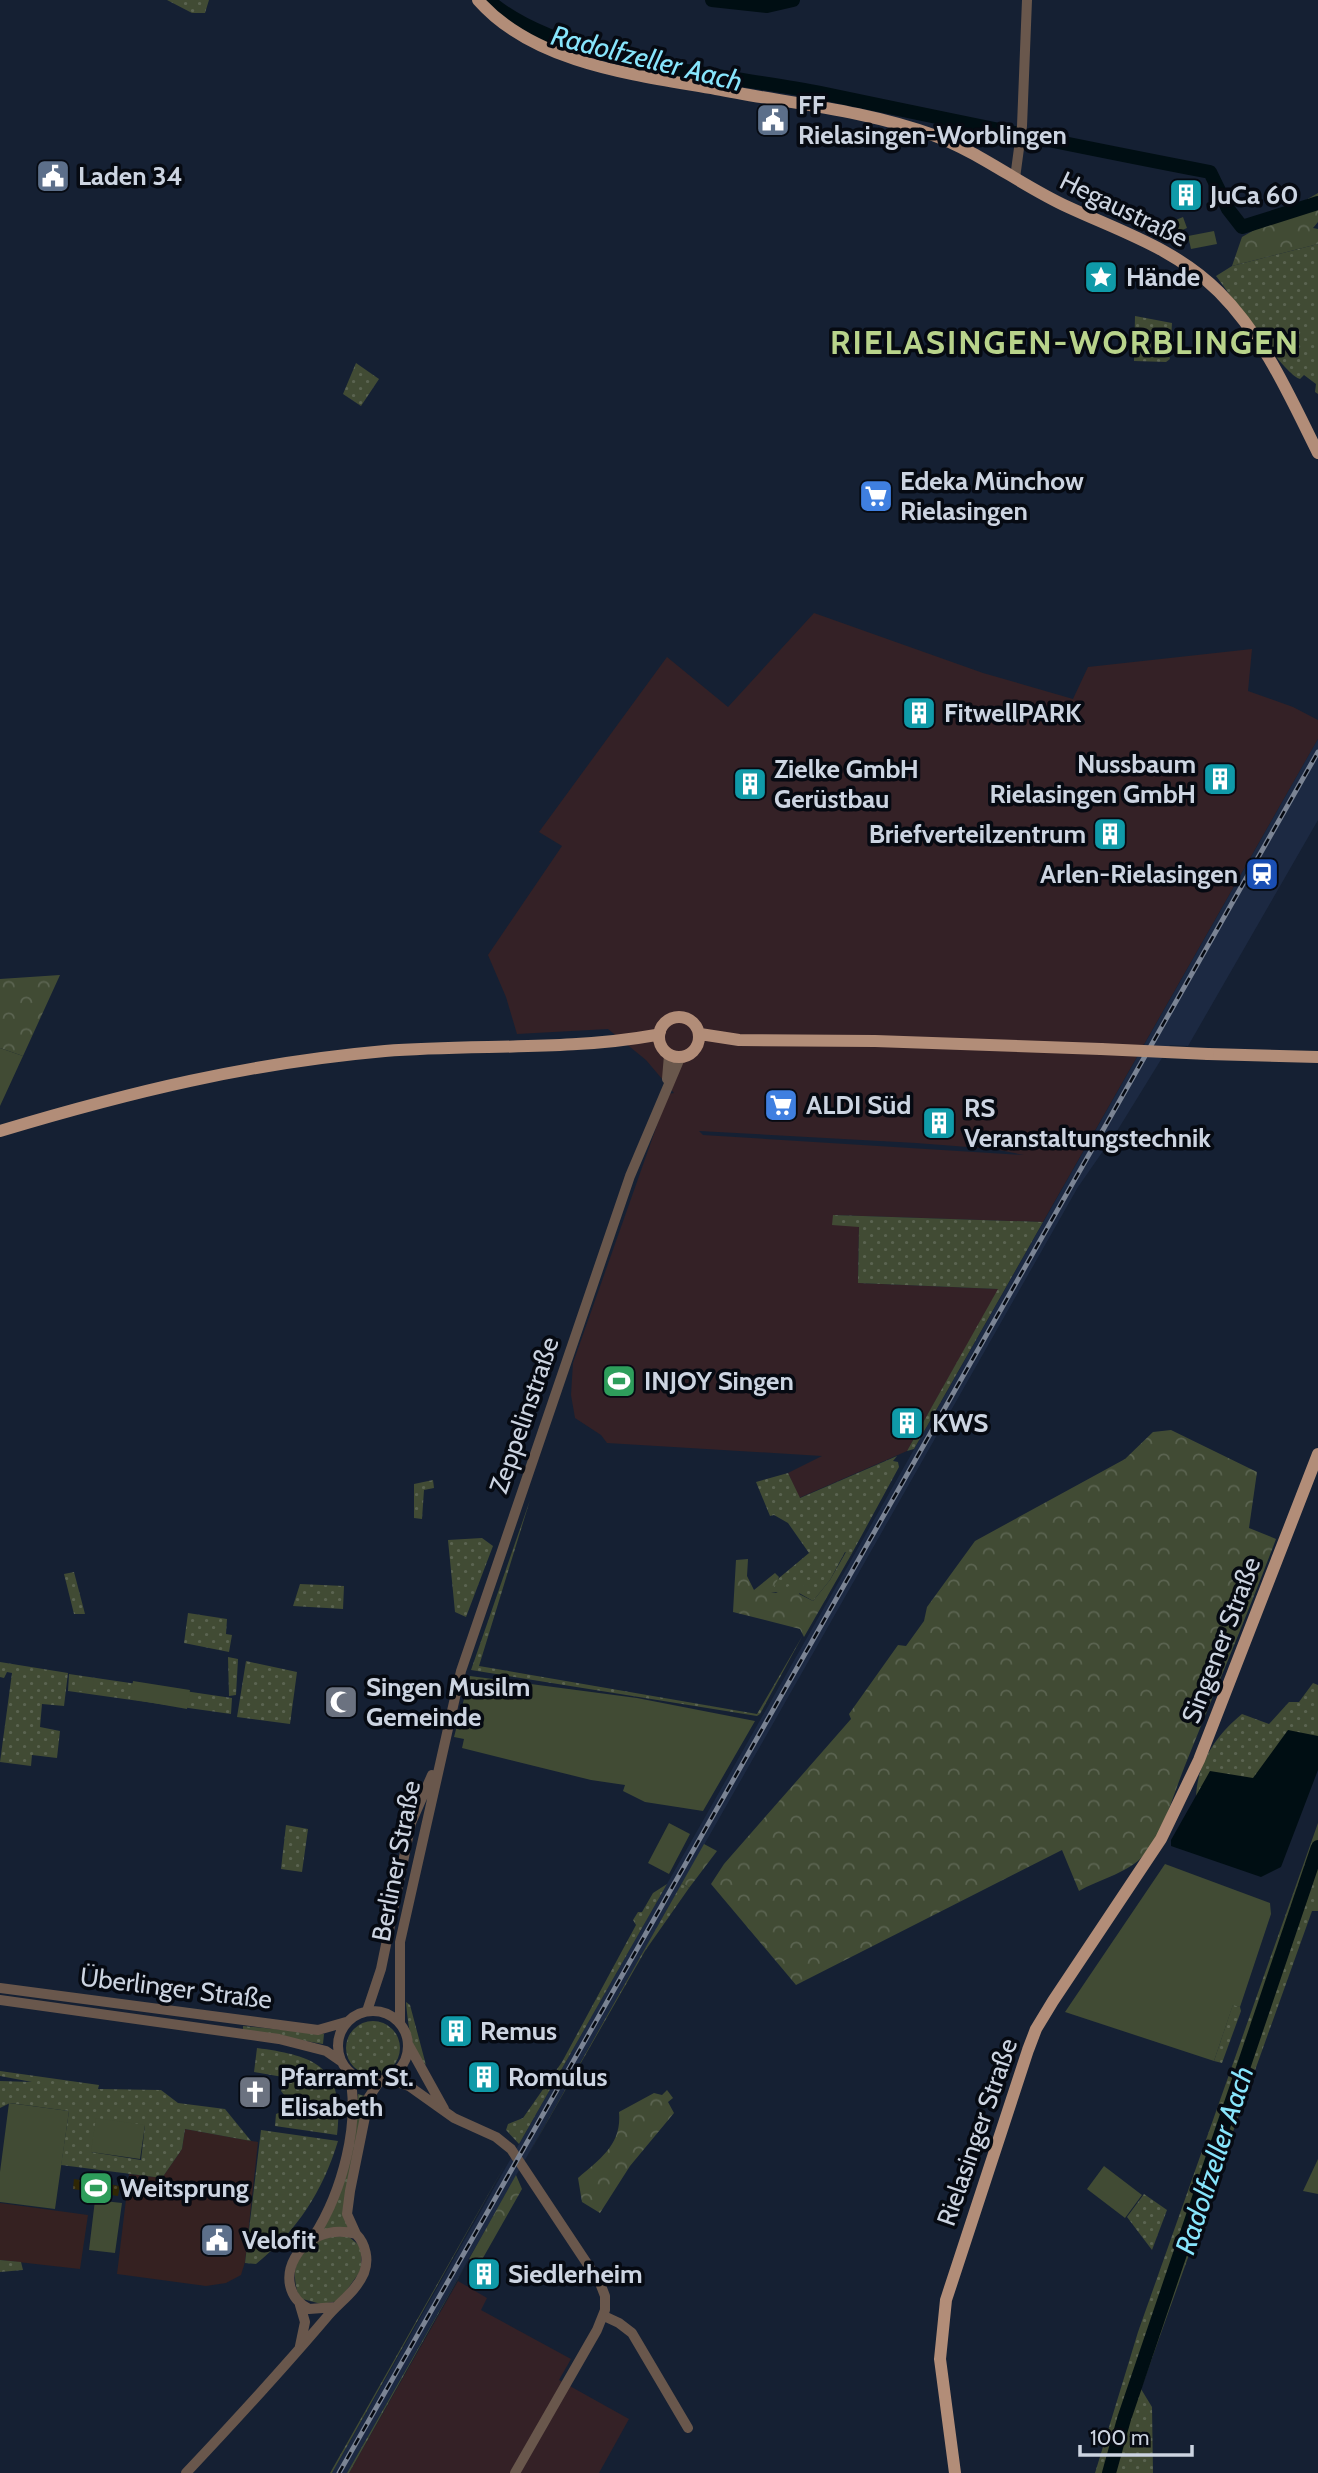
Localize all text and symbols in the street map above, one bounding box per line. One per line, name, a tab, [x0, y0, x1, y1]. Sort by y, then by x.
water label: Radolfzeller Aach	[548, 18, 746, 98]
place label: FF Rielasingen-Worblingen	[798, 89, 1067, 151]
public building icon: FF Rielasingen-Worblingen	[754, 101, 792, 139]
public building icon: Laden 34	[34, 157, 72, 195]
place label: Laden 34	[78, 160, 183, 192]
street label: Hegaustraße	[1055, 164, 1193, 254]
building icon: JuCa 60	[1167, 176, 1205, 214]
place label: JuCa 60	[1209, 179, 1299, 211]
place icon: Hände	[1082, 258, 1120, 296]
place label: Hände	[1126, 261, 1200, 293]
district label: RIELASINGEN-WORBLINGEN	[830, 322, 1300, 362]
place label: Edeka Münchow Rielasingen	[900, 465, 1084, 527]
supermarket icon: Edeka Münchow Rielasingen	[857, 477, 895, 515]
building icon: FitwellPARK	[900, 694, 938, 732]
place label: FitwellPARK	[944, 697, 1082, 729]
place label: Nussbaum Rielasingen GmbH	[989, 748, 1196, 810]
place label: Zielke GmbH Gerüstbau	[774, 753, 919, 815]
building icon: Nussbaum Rielasingen GmbH	[1201, 760, 1239, 798]
building icon: Zielke GmbH Gerüstbau	[731, 765, 769, 803]
building icon: Briefverteilzentrum	[1091, 815, 1129, 853]
place label: Briefverteilzentrum	[869, 818, 1086, 850]
station icon: Arlen-Rielasingen	[1243, 855, 1281, 893]
place label: Arlen-Rielasingen	[1040, 858, 1238, 890]
supermarket icon: ALDI Süd	[762, 1086, 800, 1124]
place label: ALDI Süd	[806, 1089, 911, 1121]
place label: RS Veranstaltungstechnik	[964, 1092, 1211, 1154]
building icon: RS Veranstaltungstechnik	[920, 1104, 958, 1142]
street label: Zeppelinstraße	[482, 1332, 566, 1498]
sports icon: INJOY Singen	[600, 1362, 638, 1400]
place label: INJOY Singen	[644, 1365, 794, 1397]
building icon: KWS	[888, 1404, 926, 1442]
place label: KWS	[932, 1407, 988, 1439]
street label: Singener Straße	[1175, 1552, 1267, 1728]
place label: Singen Musilm Gemeinde	[366, 1671, 530, 1733]
mosque icon: Singen Musilm Gemeinde	[322, 1683, 360, 1721]
street label: Berliner Straße	[365, 1778, 427, 1944]
street label: Überlinger Straße	[78, 1960, 274, 2016]
building icon: Remus	[437, 2012, 475, 2050]
place label: Remus	[480, 2015, 557, 2047]
street label: Rielasinger Straße	[930, 2034, 1024, 2230]
building icon: Romulus	[465, 2058, 503, 2096]
place label: Pfarramt St. Elisabeth	[280, 2061, 414, 2123]
place label: Romulus	[508, 2061, 608, 2093]
water label: Radolfzeller Aach	[1168, 2062, 1260, 2258]
church icon: Pfarramt St. Elisabeth	[236, 2073, 274, 2111]
sports icon: Weitsprung	[77, 2169, 115, 2207]
place label: Weitsprung	[120, 2172, 249, 2204]
public building icon: Velofit	[198, 2221, 236, 2259]
place label: Velofit	[242, 2224, 316, 2256]
building icon: Siedlerheim	[465, 2255, 503, 2293]
place label: Siedlerheim	[508, 2258, 643, 2290]
scale bar	[1080, 2414, 1192, 2458]
text: 100 m	[1090, 2425, 1149, 2450]

